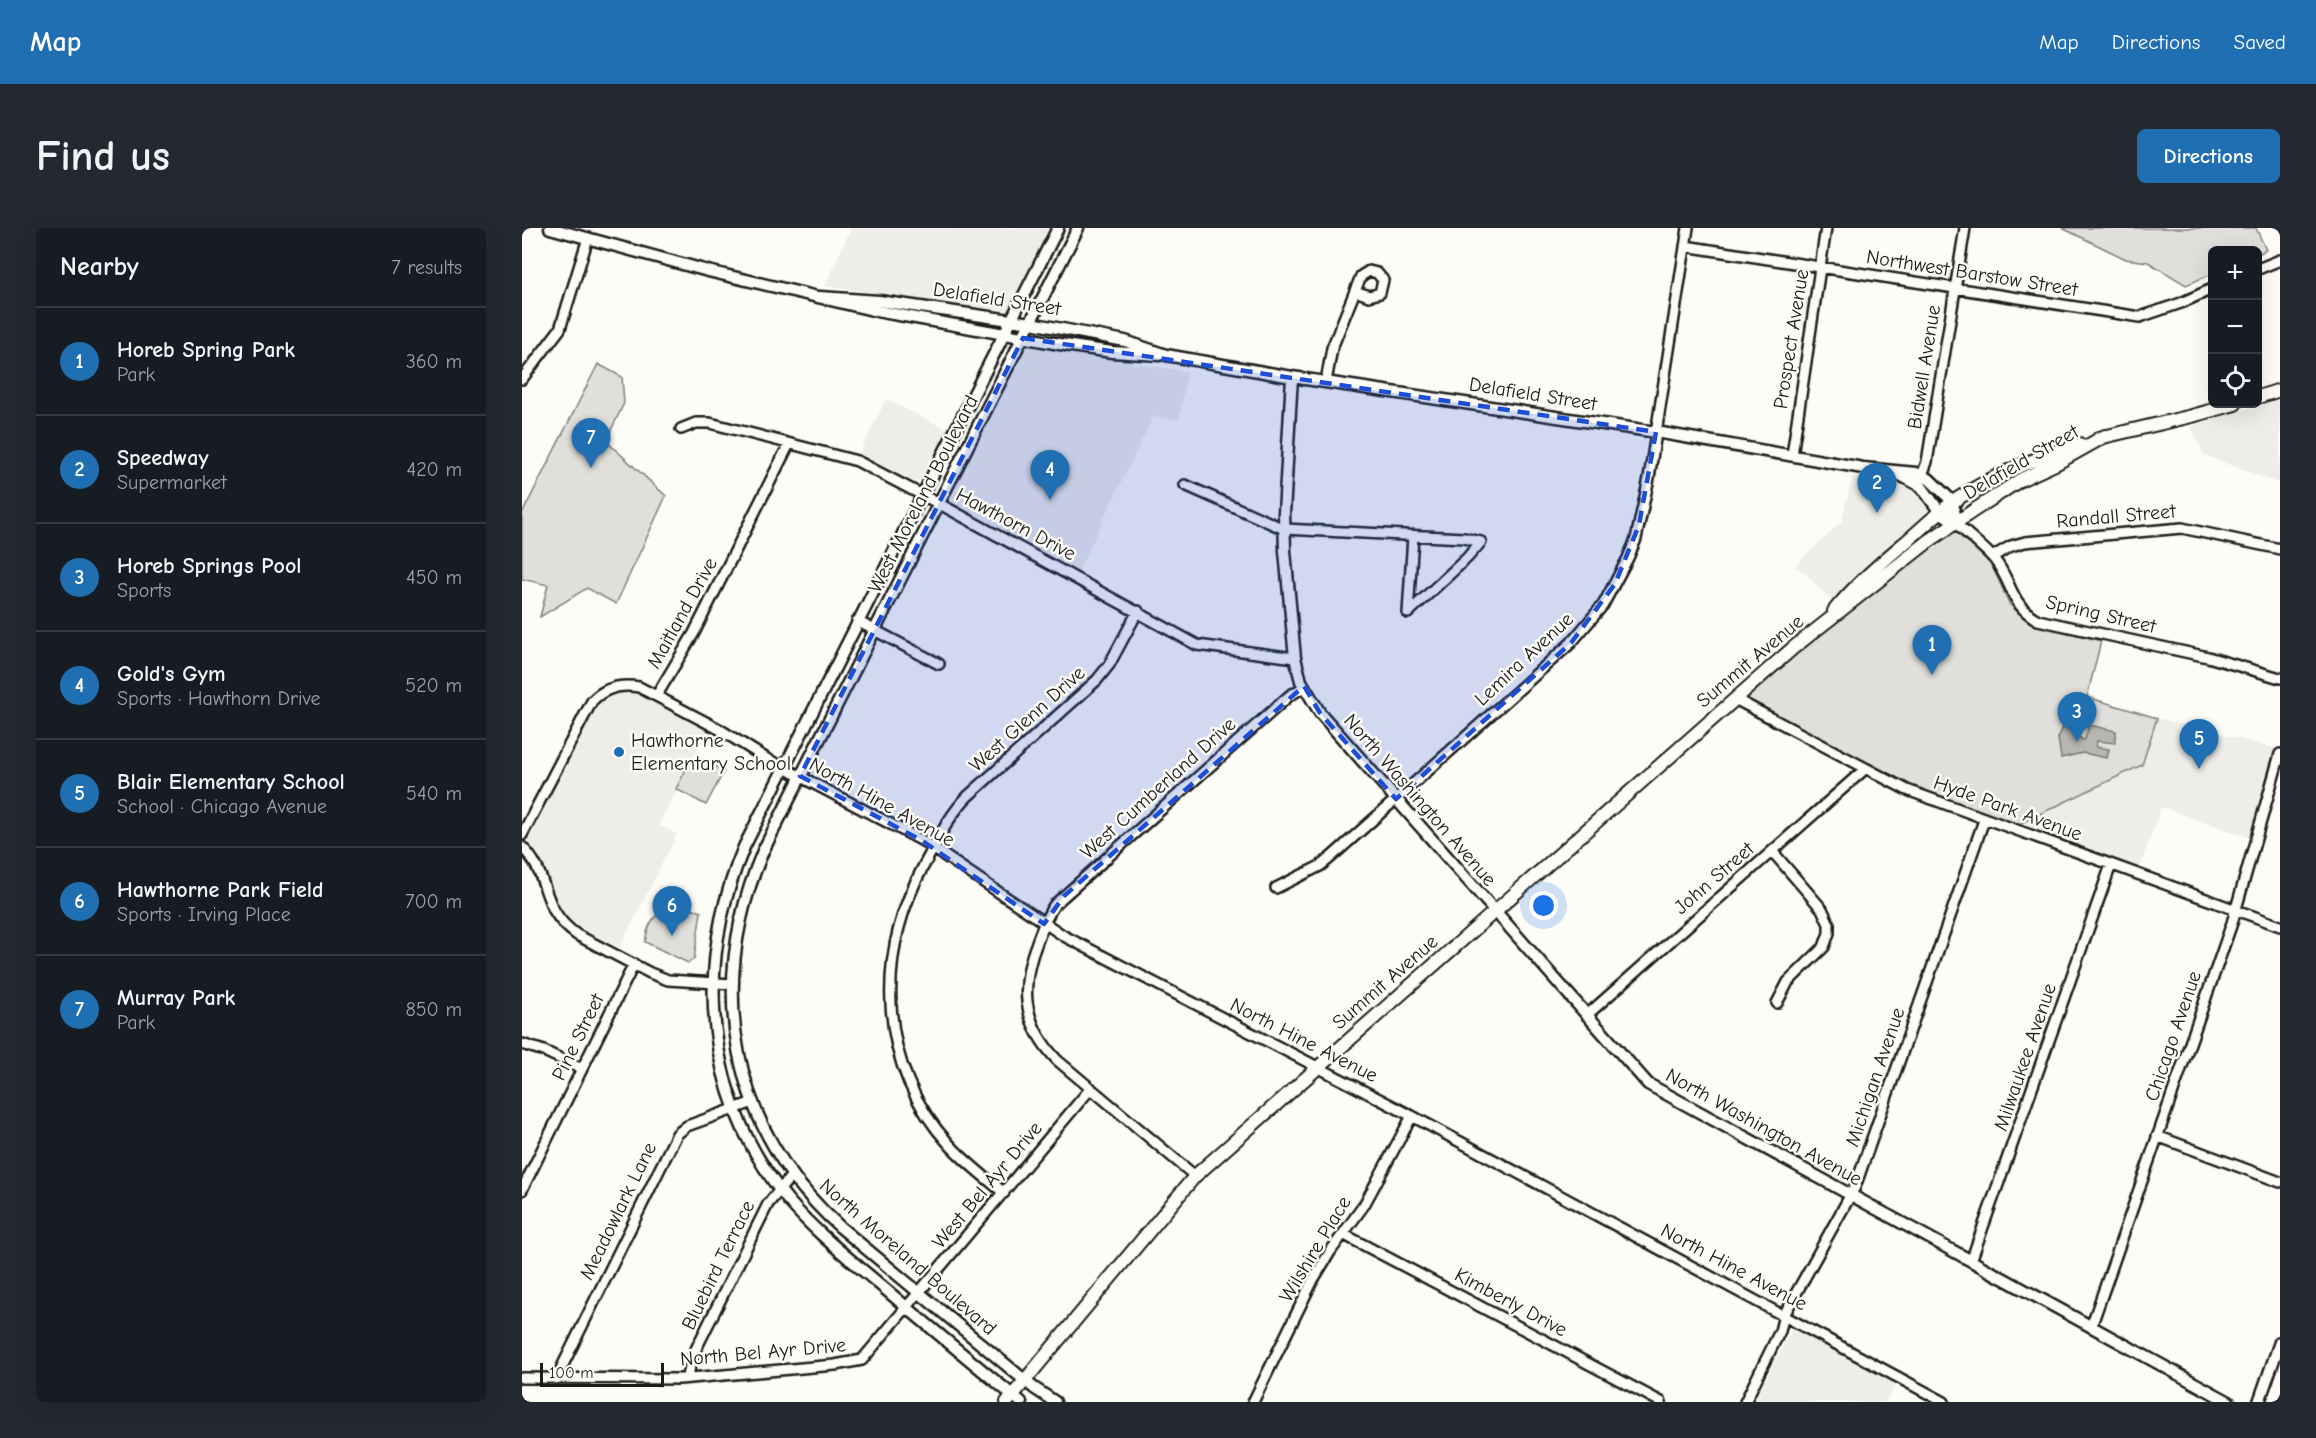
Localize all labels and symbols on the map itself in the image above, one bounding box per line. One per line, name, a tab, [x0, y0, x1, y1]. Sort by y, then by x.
street label: Northwest Barstow Street	[1865, 245, 2081, 301]
street label: Prospect Avenue	[1769, 267, 1813, 411]
street label: Delafield Street	[931, 278, 1064, 321]
street label: Bidwell Avenue	[1903, 303, 1945, 431]
street label: Delafield Street	[1467, 373, 1600, 416]
street label: West Moreland Boulevard	[863, 391, 983, 597]
pin: 7	[572, 418, 610, 468]
street label: Delafield Street	[1959, 419, 2084, 504]
pin: 4	[1030, 450, 1070, 500]
pin: 2	[1858, 464, 1896, 513]
street label: Hawthorn Drive	[952, 483, 1080, 565]
street label: Randall Street	[2055, 499, 2178, 533]
street label: Maitland Drive	[642, 553, 722, 673]
street label: Spring Street	[2044, 590, 2160, 638]
street label: Lemira Avenue	[1470, 608, 1578, 710]
street label: Summit Avenue	[1692, 610, 1808, 712]
pin: 1	[1912, 626, 1952, 675]
street label: West Glenn Drive	[965, 661, 1089, 777]
pin: 3	[2058, 692, 2096, 742]
street label: North Washington Avenue	[1339, 709, 1501, 891]
street label: West Cumberland Drive	[1076, 712, 1240, 864]
pin: 5	[2180, 720, 2218, 769]
place label: Hawthorne Elementary School	[631, 729, 791, 775]
marker: Hawthorne Elementary School	[612, 745, 626, 759]
street label: North Hine Avenue	[805, 753, 959, 851]
street label: Hyde Park Avenue	[1931, 770, 2085, 846]
street label: John Street	[1669, 836, 1760, 919]
pin: 6	[652, 886, 692, 936]
your location	[1529, 891, 1558, 920]
street label: Summit Avenue	[1328, 930, 1442, 1034]
street label: Chicago Avenue	[2140, 968, 2206, 1104]
street label: Milwaukee Avenue	[1989, 980, 2061, 1134]
street label: Pine Street	[547, 989, 609, 1084]
street label: North Hine Avenue	[1226, 993, 1382, 1087]
street label: Michigan Avenue	[1840, 1004, 1910, 1150]
street label: North Washington Avenue	[1662, 1063, 1866, 1191]
street label: West Bel Ayr Drive	[927, 1117, 1047, 1253]
street label: Meadowlark Lane	[575, 1138, 661, 1284]
street label: North Moreland Boulevard	[815, 1174, 1001, 1340]
street label: Wilshire Place	[1274, 1192, 1356, 1306]
street label: Bluebird Terrace	[677, 1196, 759, 1334]
street label: North Hine Avenue	[1657, 1219, 1811, 1315]
street label: Kimberly Drive	[1451, 1263, 1571, 1341]
street label: North Bel Ayr Drive	[679, 1333, 847, 1371]
scale bar	[540, 1360, 664, 1388]

